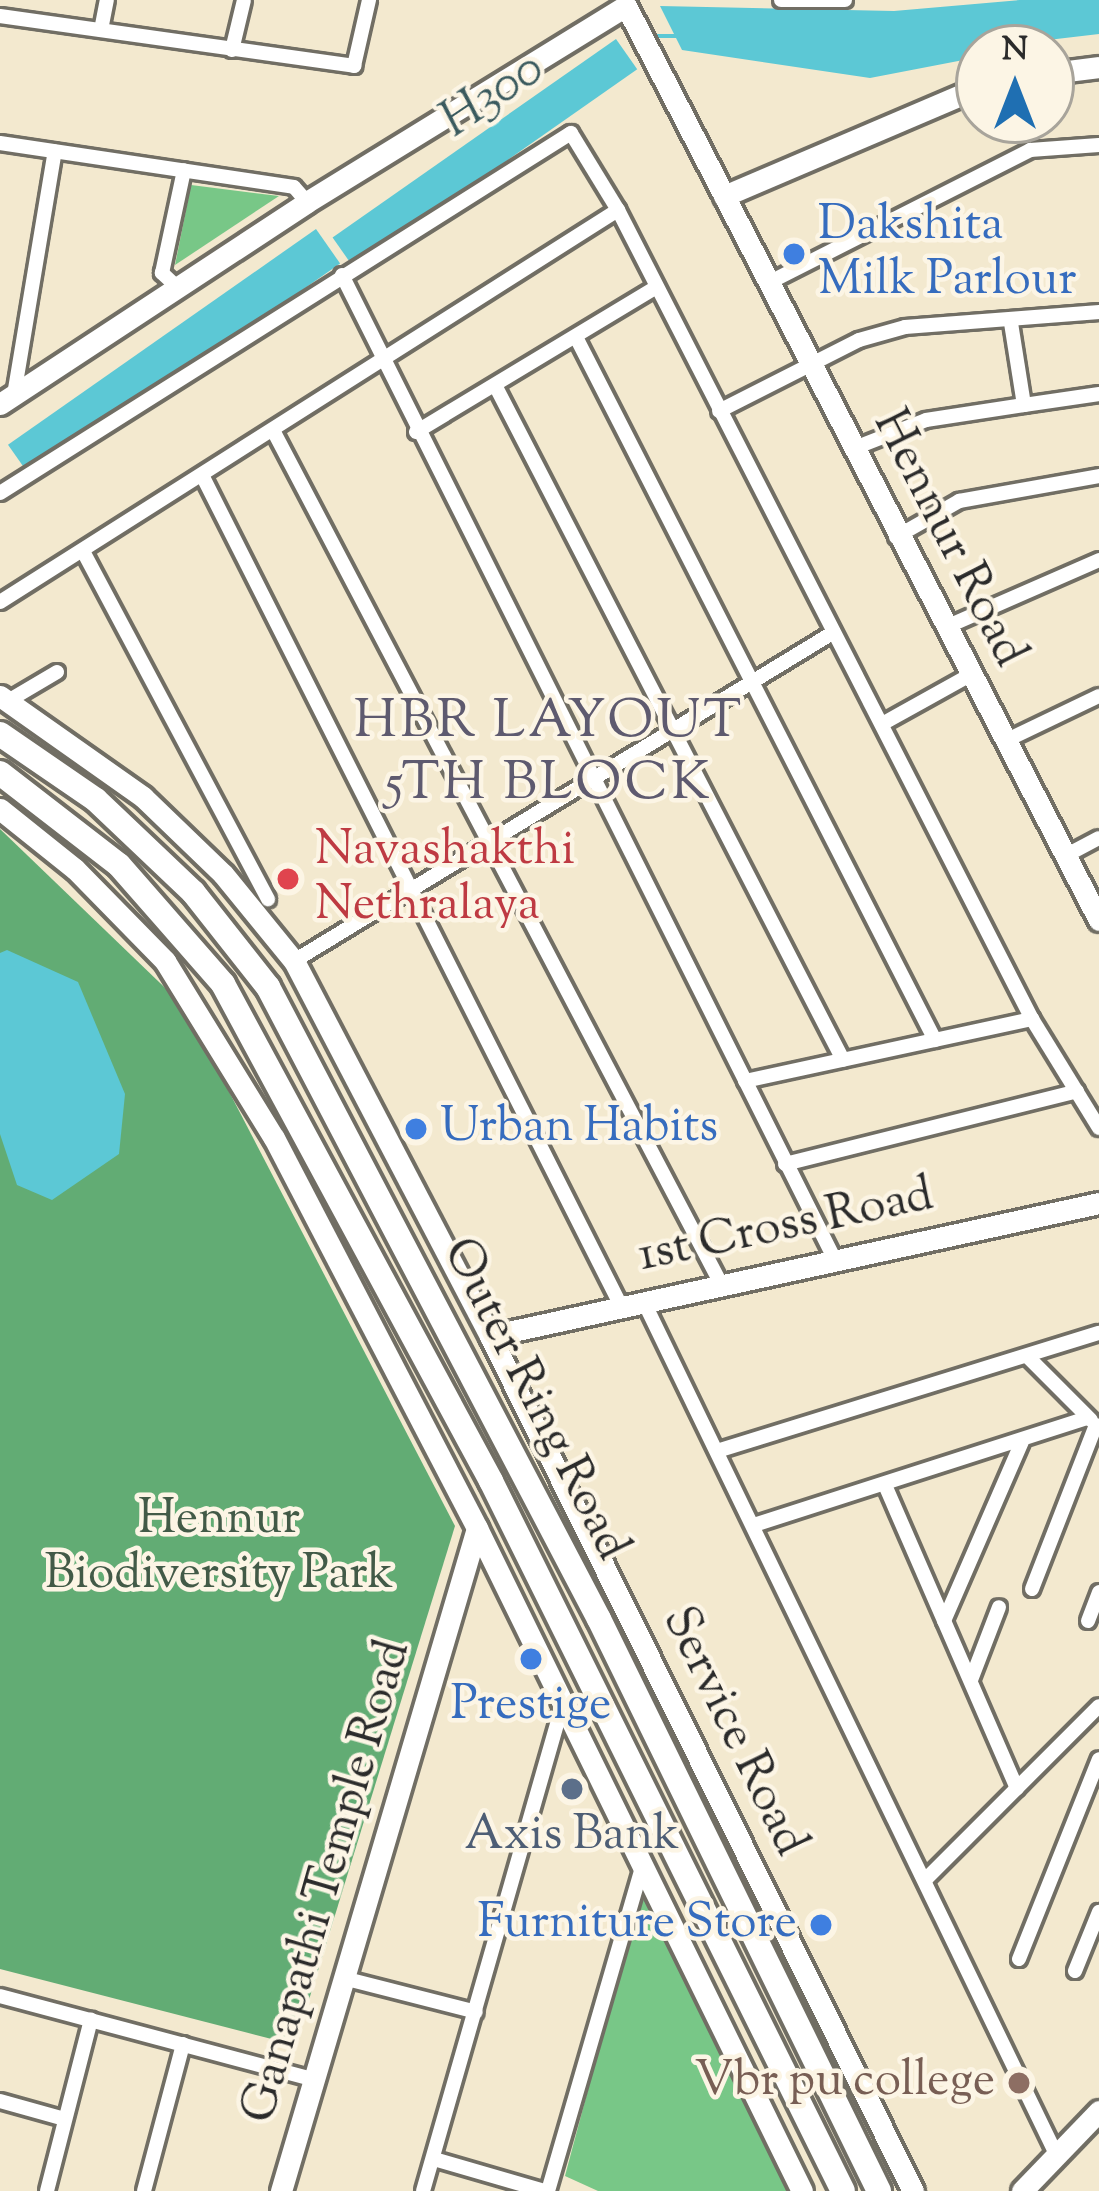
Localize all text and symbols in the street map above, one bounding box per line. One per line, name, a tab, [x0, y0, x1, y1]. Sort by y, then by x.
north arrow	[955, 24, 1075, 144]
text: N	[1002, 27, 1028, 75]
water label: H300	[430, 40, 556, 152]
place label: Dakshita Milk Parlour	[818, 197, 1076, 310]
marker: Dakshita Milk Parlour	[781, 241, 807, 267]
street label: Hennur Road	[859, 401, 1037, 677]
district label: HBR LAYOUT 5TH BLOCK	[354, 691, 744, 818]
place label: Navashakthi Nethralaya	[315, 822, 575, 935]
marker: Navashakthi Nethralaya	[272, 863, 304, 895]
place label: Urban Habits	[440, 1100, 718, 1158]
marker: Urban Habits	[403, 1116, 429, 1142]
street label: 1st Cross Road	[633, 1168, 939, 1286]
street label: Outer Ring Road	[428, 1230, 640, 1570]
park label: Hennur Biodiversity Park	[44, 1491, 394, 1604]
street label: Service Road	[648, 1598, 818, 1866]
street label: Ganapathi Temple Road	[232, 1634, 424, 2130]
marker: Prestige	[518, 1646, 544, 1672]
place label: Prestige	[451, 1678, 611, 1736]
marker: Axis Bank	[559, 1776, 585, 1802]
place label: Axis Bank	[465, 1808, 679, 1866]
place label: Furniture Store	[477, 1896, 797, 1954]
marker: Furniture Store	[808, 1912, 834, 1938]
place label: Vbr pu college	[695, 2054, 995, 2112]
marker: Vbr pu college	[1006, 2070, 1032, 2096]

